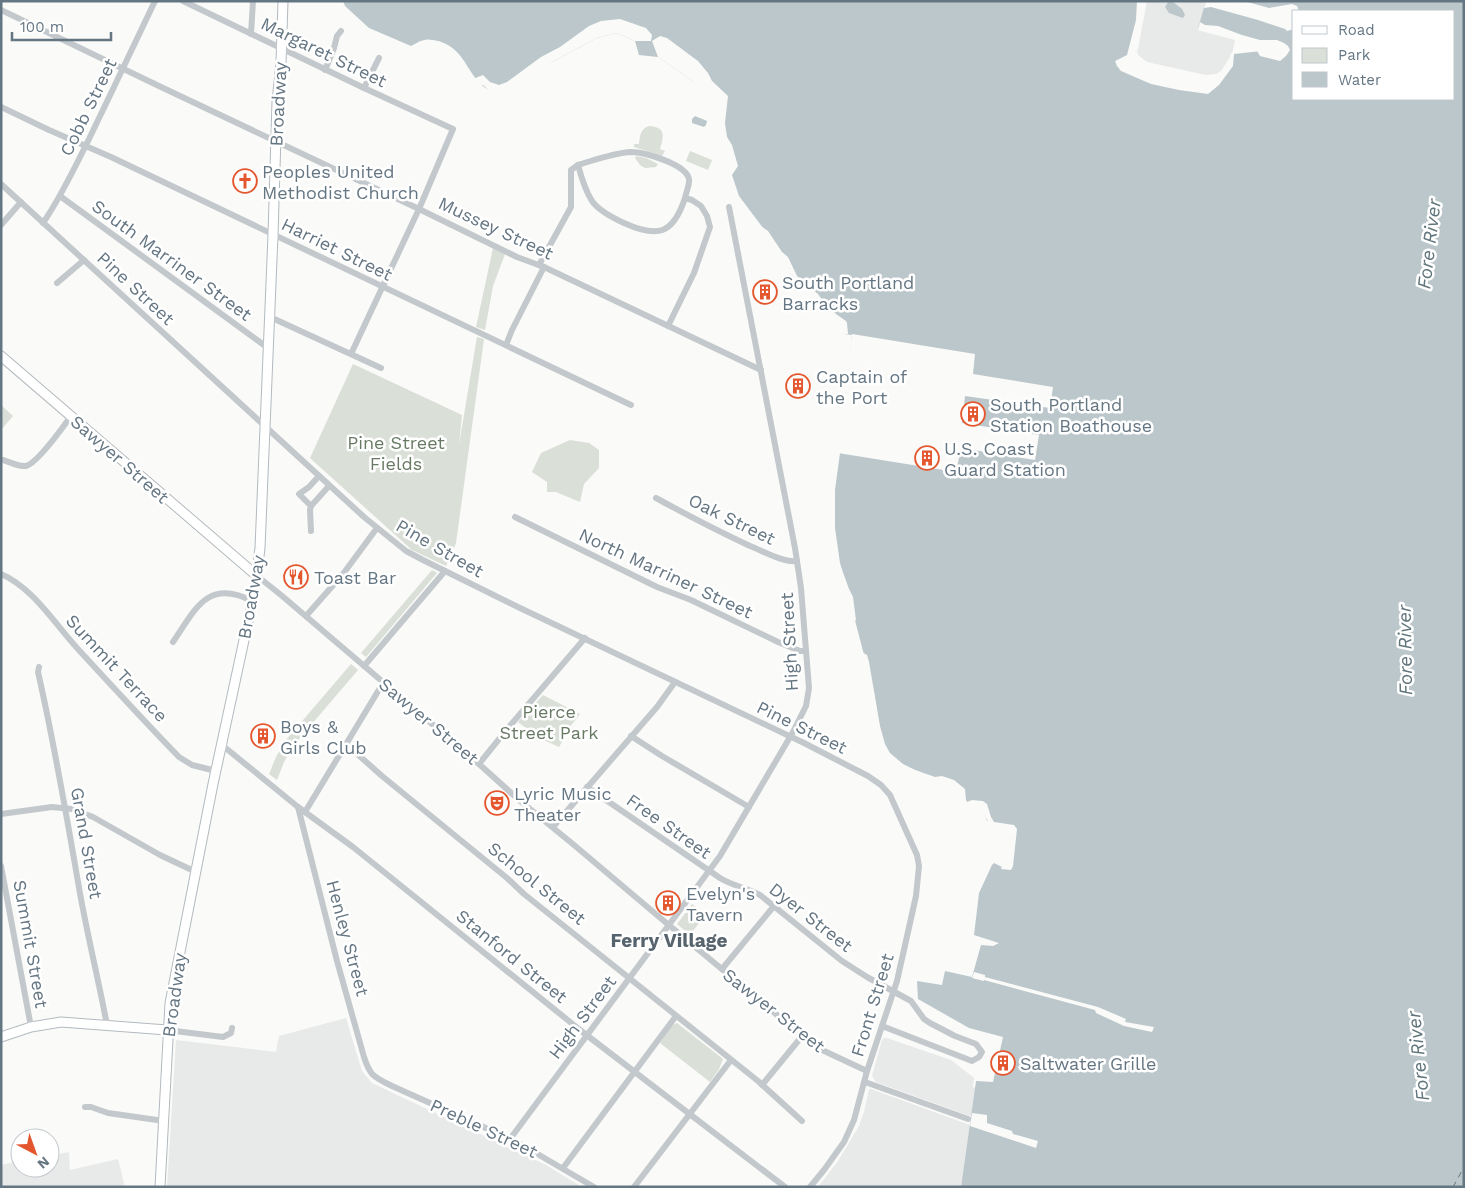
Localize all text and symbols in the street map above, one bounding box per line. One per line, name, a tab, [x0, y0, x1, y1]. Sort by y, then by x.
scale bar	[12, 10, 111, 42]
legend	[1292, 10, 1455, 100]
street label: Margaret Street	[258, 12, 391, 92]
text: 100 m	[20, 18, 64, 36]
text: Road	[1338, 21, 1375, 39]
text: Park	[1338, 46, 1371, 64]
street label: Cobb Street	[55, 54, 121, 159]
street label: Broadway	[265, 60, 291, 147]
text: Water	[1338, 71, 1381, 89]
place label: Peoples United Methodist Church	[262, 161, 419, 203]
church icon: Peoples United Methodist Church	[232, 168, 258, 194]
street label: Mussey Street	[435, 192, 557, 264]
street label: South Marriner Street	[88, 195, 256, 325]
water label: Fore River	[1412, 197, 1446, 290]
street label: Harriet Street	[278, 213, 396, 285]
street label: Pine Street	[93, 247, 179, 329]
place label: South Portland Barracks	[782, 272, 914, 314]
building icon: South Portland Barracks	[752, 279, 778, 305]
place label: Captain of the Port	[816, 366, 907, 408]
building icon: Captain of the Port	[785, 373, 811, 399]
place label: South Portland Station Boathouse	[990, 394, 1152, 436]
building icon: South Portland Station Boathouse	[960, 401, 986, 427]
street label: Sawyer Street	[67, 411, 174, 508]
park label: Pine Street Fields	[347, 432, 445, 474]
place label: U.S. Coast Guard Station	[944, 438, 1066, 480]
building icon: U.S. Coast Guard Station	[914, 445, 940, 471]
street label: Oak Street	[685, 489, 779, 549]
street label: Pine Street	[392, 515, 488, 582]
street label: North Marriner Street	[576, 524, 757, 623]
street label: Broadway	[233, 553, 269, 641]
restaurant icon: Toast Bar	[283, 564, 309, 590]
place label: Toast Bar	[314, 567, 396, 588]
street label: High Street	[776, 592, 802, 692]
water label: Fore River	[1393, 604, 1417, 696]
street label: Summit Terrace	[62, 610, 172, 726]
street label: Sawyer Street	[375, 673, 483, 769]
street label: Pine Street	[754, 696, 851, 758]
park label: Pierce Street Park	[499, 701, 599, 743]
place label: Boys & Girls Club	[280, 716, 367, 758]
building icon: Boys & Girls Club	[250, 723, 276, 749]
place label: Lyric Music Theater	[514, 783, 611, 825]
street label: Grand Street	[67, 786, 107, 901]
street label: Free Street	[623, 789, 716, 863]
theatre icon: Lyric Music Theater	[484, 790, 510, 816]
street label: School Street	[484, 837, 590, 929]
street label: Summit Street	[9, 878, 53, 1010]
street label: Henley Street	[322, 878, 374, 999]
street label: Dyer Street	[765, 878, 857, 956]
place label: Evelyn's Tavern	[686, 883, 755, 925]
building icon: Evelyn's Tavern	[655, 890, 681, 916]
street label: Stanford Street	[452, 905, 572, 1007]
district label: Ferry Village	[610, 929, 728, 952]
street label: Front Street	[846, 950, 898, 1059]
street label: Broadway	[158, 951, 190, 1038]
street label: Sawyer Street	[719, 964, 829, 1057]
street label: High Street	[544, 971, 620, 1063]
water label: Fore River	[1402, 1009, 1434, 1102]
building icon: Saltwater Grille	[990, 1050, 1016, 1076]
place label: Saltwater Grille	[1020, 1053, 1156, 1074]
street label: Preble Street	[427, 1094, 541, 1162]
north arrow	[10, 1128, 60, 1178]
text: N	[34, 1153, 53, 1172]

